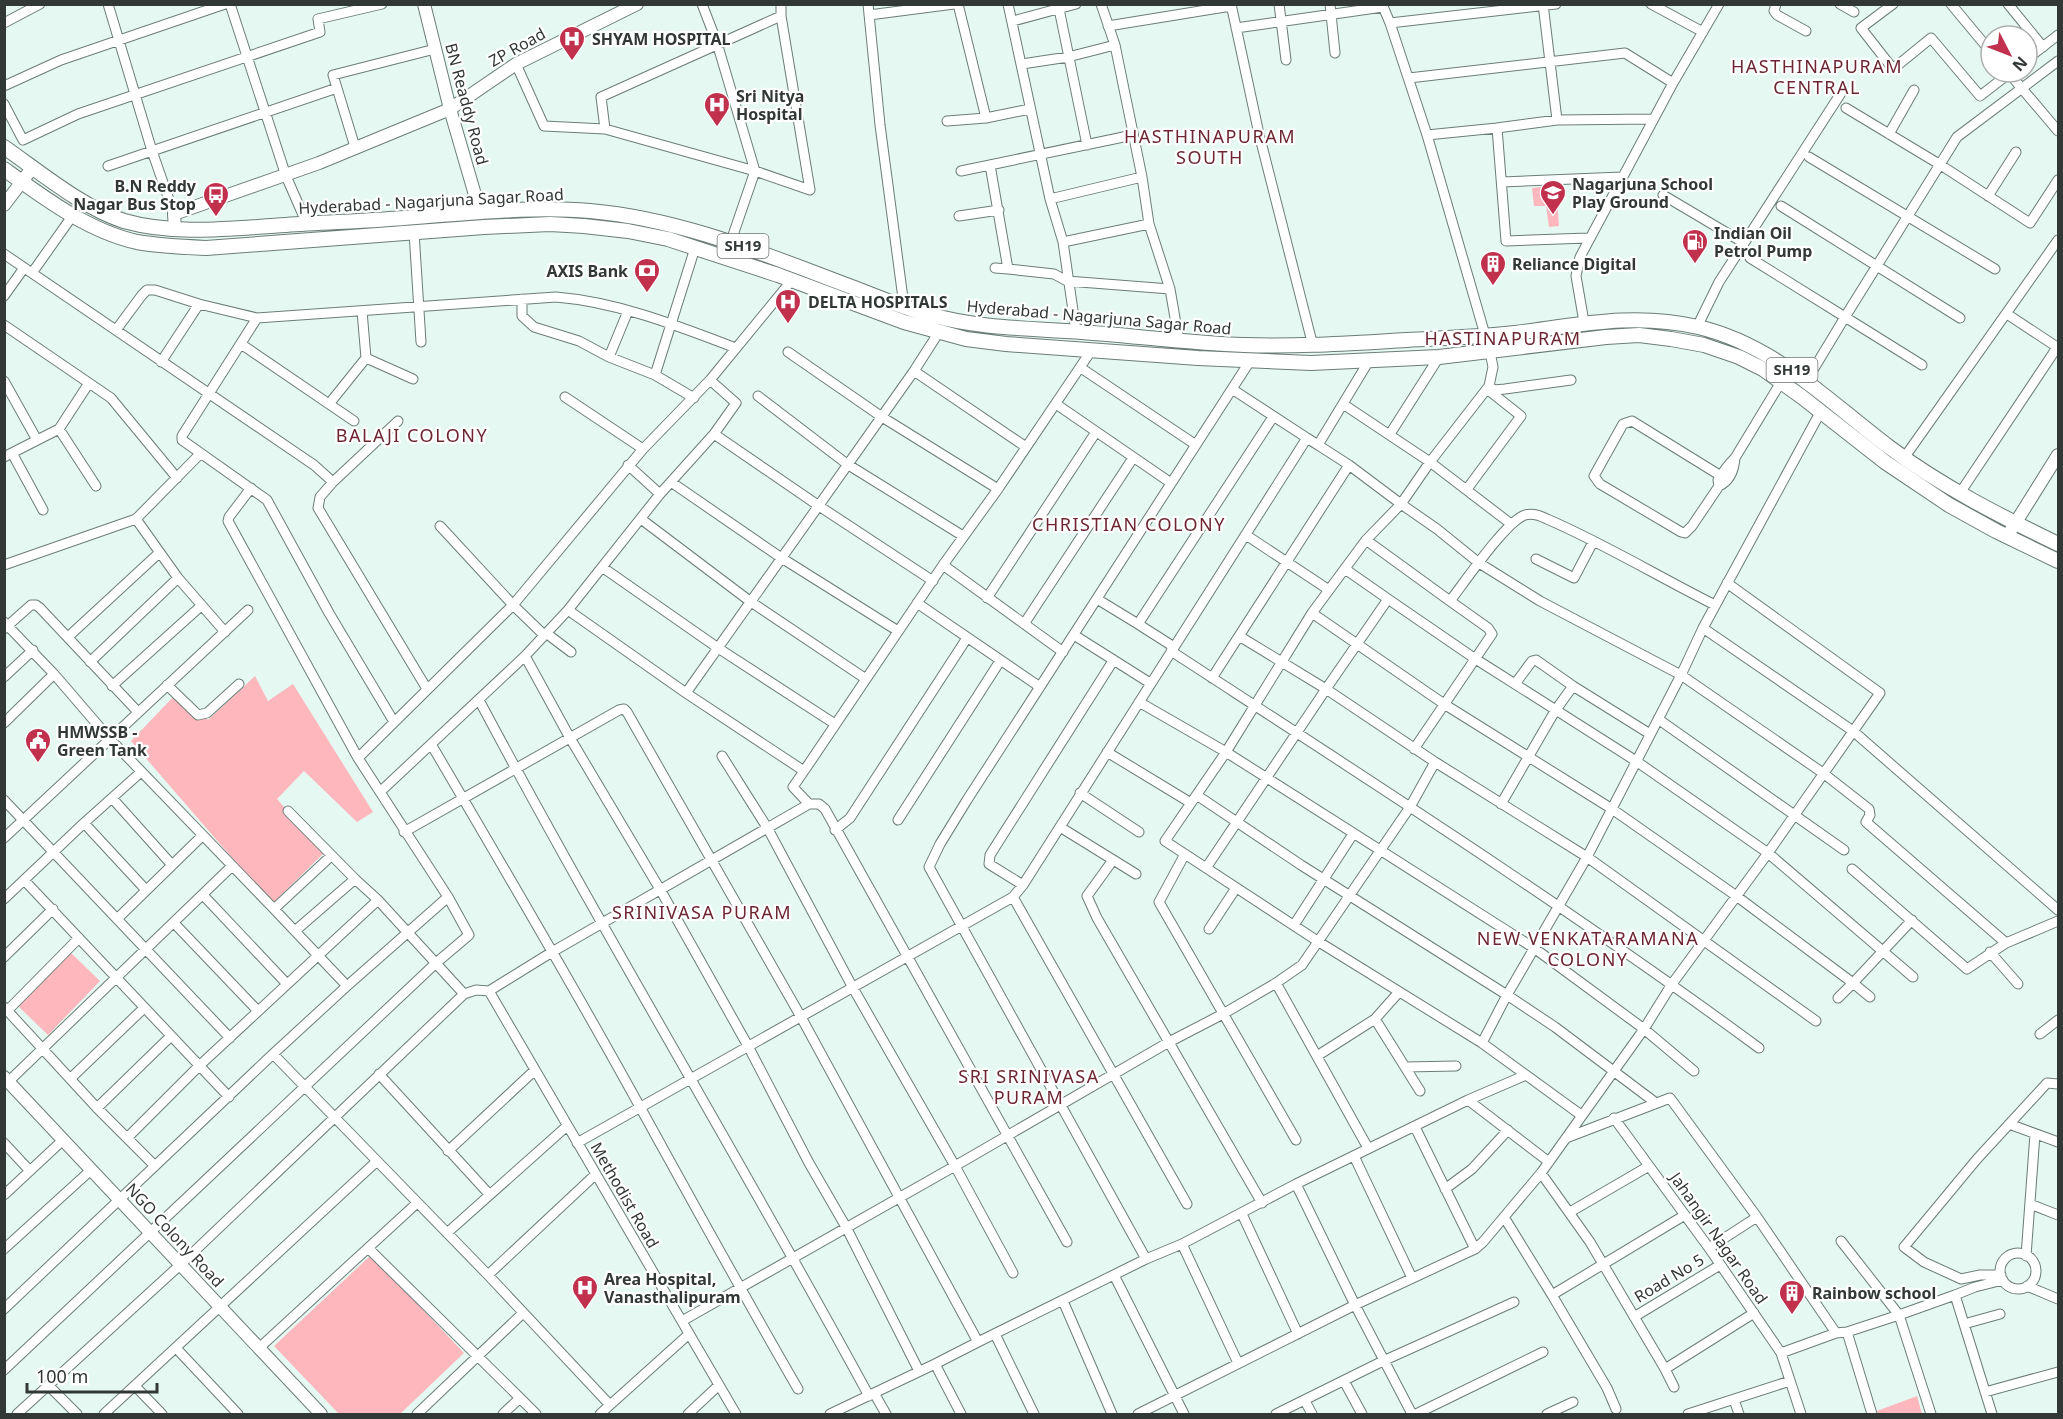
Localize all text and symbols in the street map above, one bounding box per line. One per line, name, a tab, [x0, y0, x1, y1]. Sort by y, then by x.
street label: ZP Road	[485, 22, 549, 72]
hospital icon: SHYAM HOSPITAL	[557, 24, 587, 62]
north arrow	[1979, 24, 2039, 84]
place label: SHYAM HOSPITAL	[592, 28, 730, 50]
street label: BN Readdy Road	[440, 41, 494, 167]
text: N	[2008, 52, 2033, 76]
district label: HASTHINAPURAM CENTRAL	[1731, 54, 1903, 99]
place label: Sri Nitya Hospital	[736, 85, 804, 125]
hospital icon: Sri Nitya Hospital	[702, 90, 732, 128]
district label: HASTHINAPURAM SOUTH	[1124, 124, 1296, 169]
place label: Nagarjuna School Play Ground	[1572, 173, 1713, 213]
place label: B.N Reddy Nagar Bus Stop	[73, 175, 197, 215]
school or university icon: Nagarjuna School Play Ground	[1538, 178, 1568, 216]
bus stop icon: B.N Reddy Nagar Bus Stop	[201, 180, 231, 218]
street label: Hyderabad - Nagarjuna Sagar Road	[298, 183, 564, 219]
place label: Indian Oil Petrol Pump	[1714, 222, 1812, 262]
fuel station icon: Indian Oil Petrol Pump	[1680, 227, 1710, 265]
road number: SH19	[718, 234, 768, 258]
building icon: Reliance Digital	[1478, 249, 1508, 287]
place label: Reliance Digital	[1512, 253, 1636, 275]
bank icon: AXIS Bank	[632, 256, 662, 294]
place label: AXIS Bank	[546, 260, 628, 282]
hospital icon: DELTA HOSPITALS	[773, 287, 803, 325]
place label: DELTA HOSPITALS	[808, 291, 948, 313]
street label: Hyderabad - Nagarjuna Sagar Road	[966, 294, 1232, 340]
district label: HASTINAPURAM	[1424, 326, 1582, 350]
road number: SH19	[1766, 358, 1818, 382]
district label: BALAJI COLONY	[336, 423, 488, 447]
district label: CHRISTIAN COLONY	[1032, 512, 1226, 536]
place label: HMWSSB - Green Tank	[57, 721, 147, 761]
public building icon: HMWSSB - Green Tank	[23, 726, 53, 764]
district label: SRINIVASA PURAM	[612, 900, 792, 924]
district label: NEW VENKATARAMANA COLONY	[1477, 926, 1699, 971]
district label: SRI SRINIVASA PURAM	[958, 1064, 1100, 1109]
street label: Methodist Road	[586, 1138, 664, 1252]
street label: Jahangir Nagar Road	[1664, 1166, 1773, 1308]
street label: NGO Colony Road	[121, 1178, 229, 1292]
street label: Road No 5	[1630, 1249, 1708, 1307]
place label: Area Hospital, Vanasthalipuram	[604, 1268, 741, 1308]
hospital icon: Area Hospital, Vanasthalipuram	[570, 1273, 600, 1311]
building icon: Rainbow school	[1777, 1278, 1807, 1316]
place label: Rainbow school	[1812, 1282, 1936, 1304]
scale bar	[27, 1356, 158, 1394]
text: 100 m	[36, 1364, 88, 1388]

